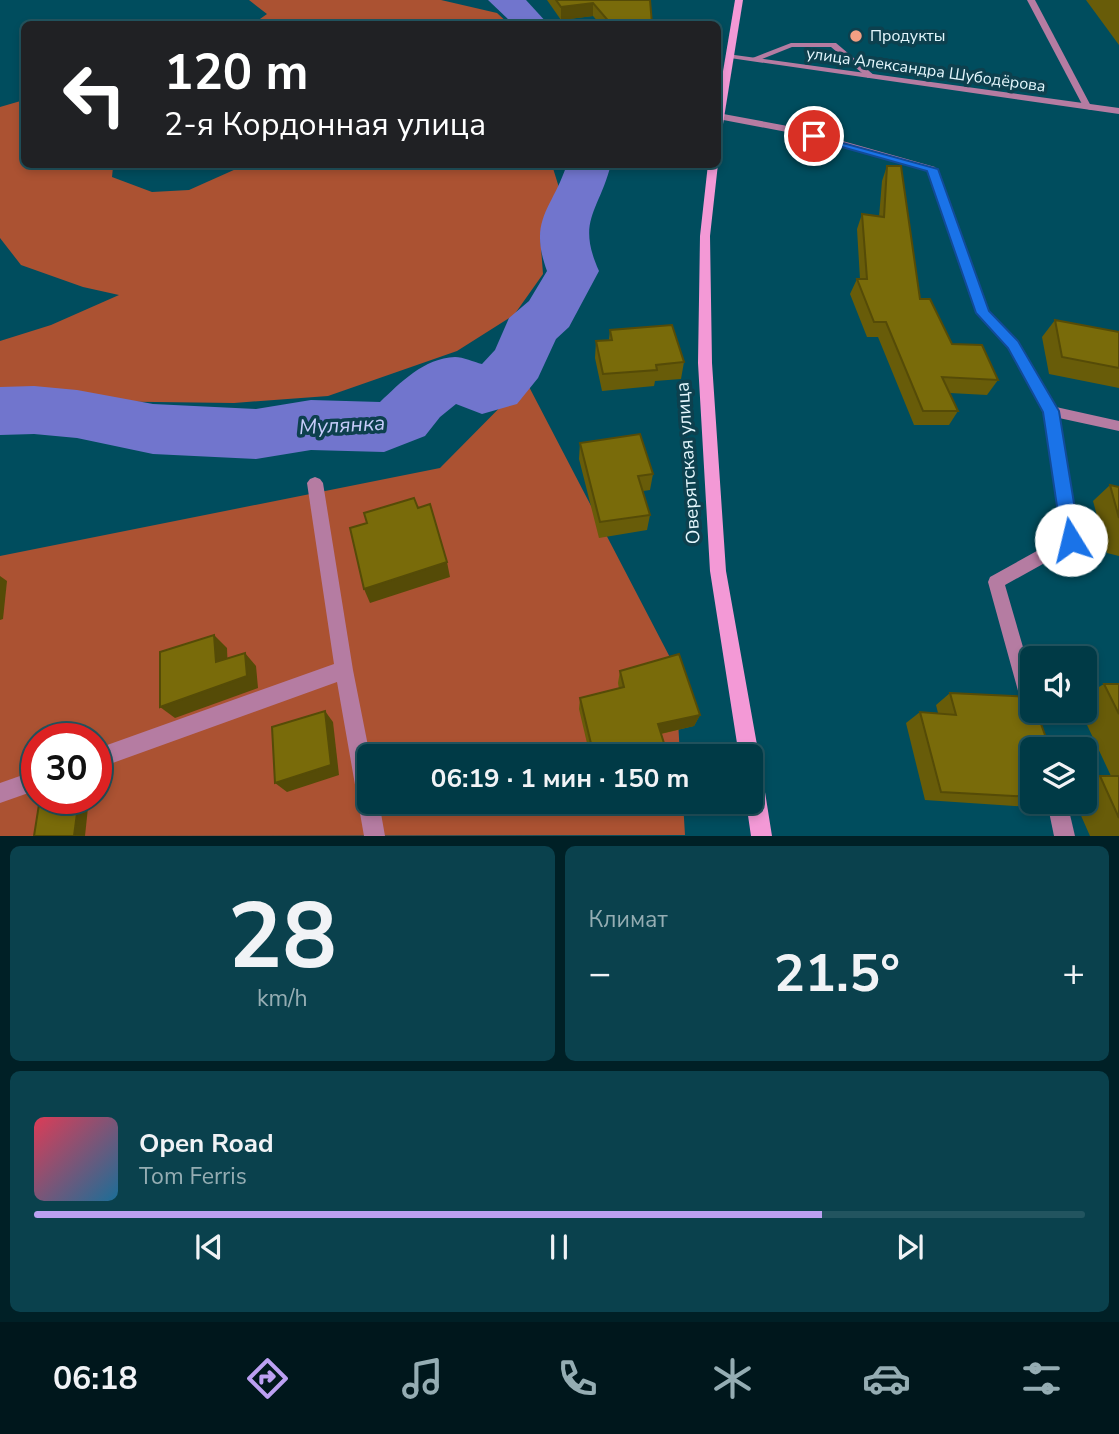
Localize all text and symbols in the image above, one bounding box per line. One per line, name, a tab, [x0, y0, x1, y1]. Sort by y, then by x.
place label: Пpoдукты	[870, 25, 945, 47]
marker: Пpoдукты	[848, 28, 864, 44]
text: 120 m	[164, 39, 308, 106]
street label: улица Александра Шубодёрова	[805, 42, 1047, 98]
icon: left	[49, 49, 140, 140]
text: 2-я Кордонная улица	[164, 103, 486, 146]
pin	[784, 106, 844, 166]
icon: arrive	[795, 117, 833, 155]
street label: Оверятская улица	[669, 381, 707, 545]
water label: Мулянка	[298, 409, 386, 441]
position arrow	[1034, 503, 1108, 577]
map controls	[1020, 646, 1097, 814]
button: sound	[1020, 646, 1097, 723]
speed limit sign: 30	[21, 723, 112, 814]
button: layers	[1020, 737, 1097, 814]
text: 06:19 · 1 мин · 150 m	[431, 761, 689, 796]
text: 28	[228, 875, 337, 999]
text: Климат	[589, 904, 668, 935]
text: 21.5°	[774, 938, 900, 1009]
text: −	[589, 948, 611, 999]
text: +	[1062, 948, 1085, 999]
text: km/h	[257, 983, 308, 1014]
text: Open Road	[139, 1126, 274, 1161]
text: Tom Ferris	[139, 1161, 247, 1192]
icon: previous	[190, 1228, 228, 1266]
icon: pause	[540, 1228, 578, 1266]
icon: next	[891, 1228, 929, 1266]
icon: directions	[243, 1354, 292, 1403]
icon: music	[398, 1354, 447, 1403]
icon: phone	[553, 1354, 602, 1403]
icon: climate	[708, 1354, 757, 1403]
icon: car	[862, 1354, 911, 1403]
icon: filters	[1017, 1354, 1066, 1403]
text: 06:18	[53, 1357, 138, 1400]

